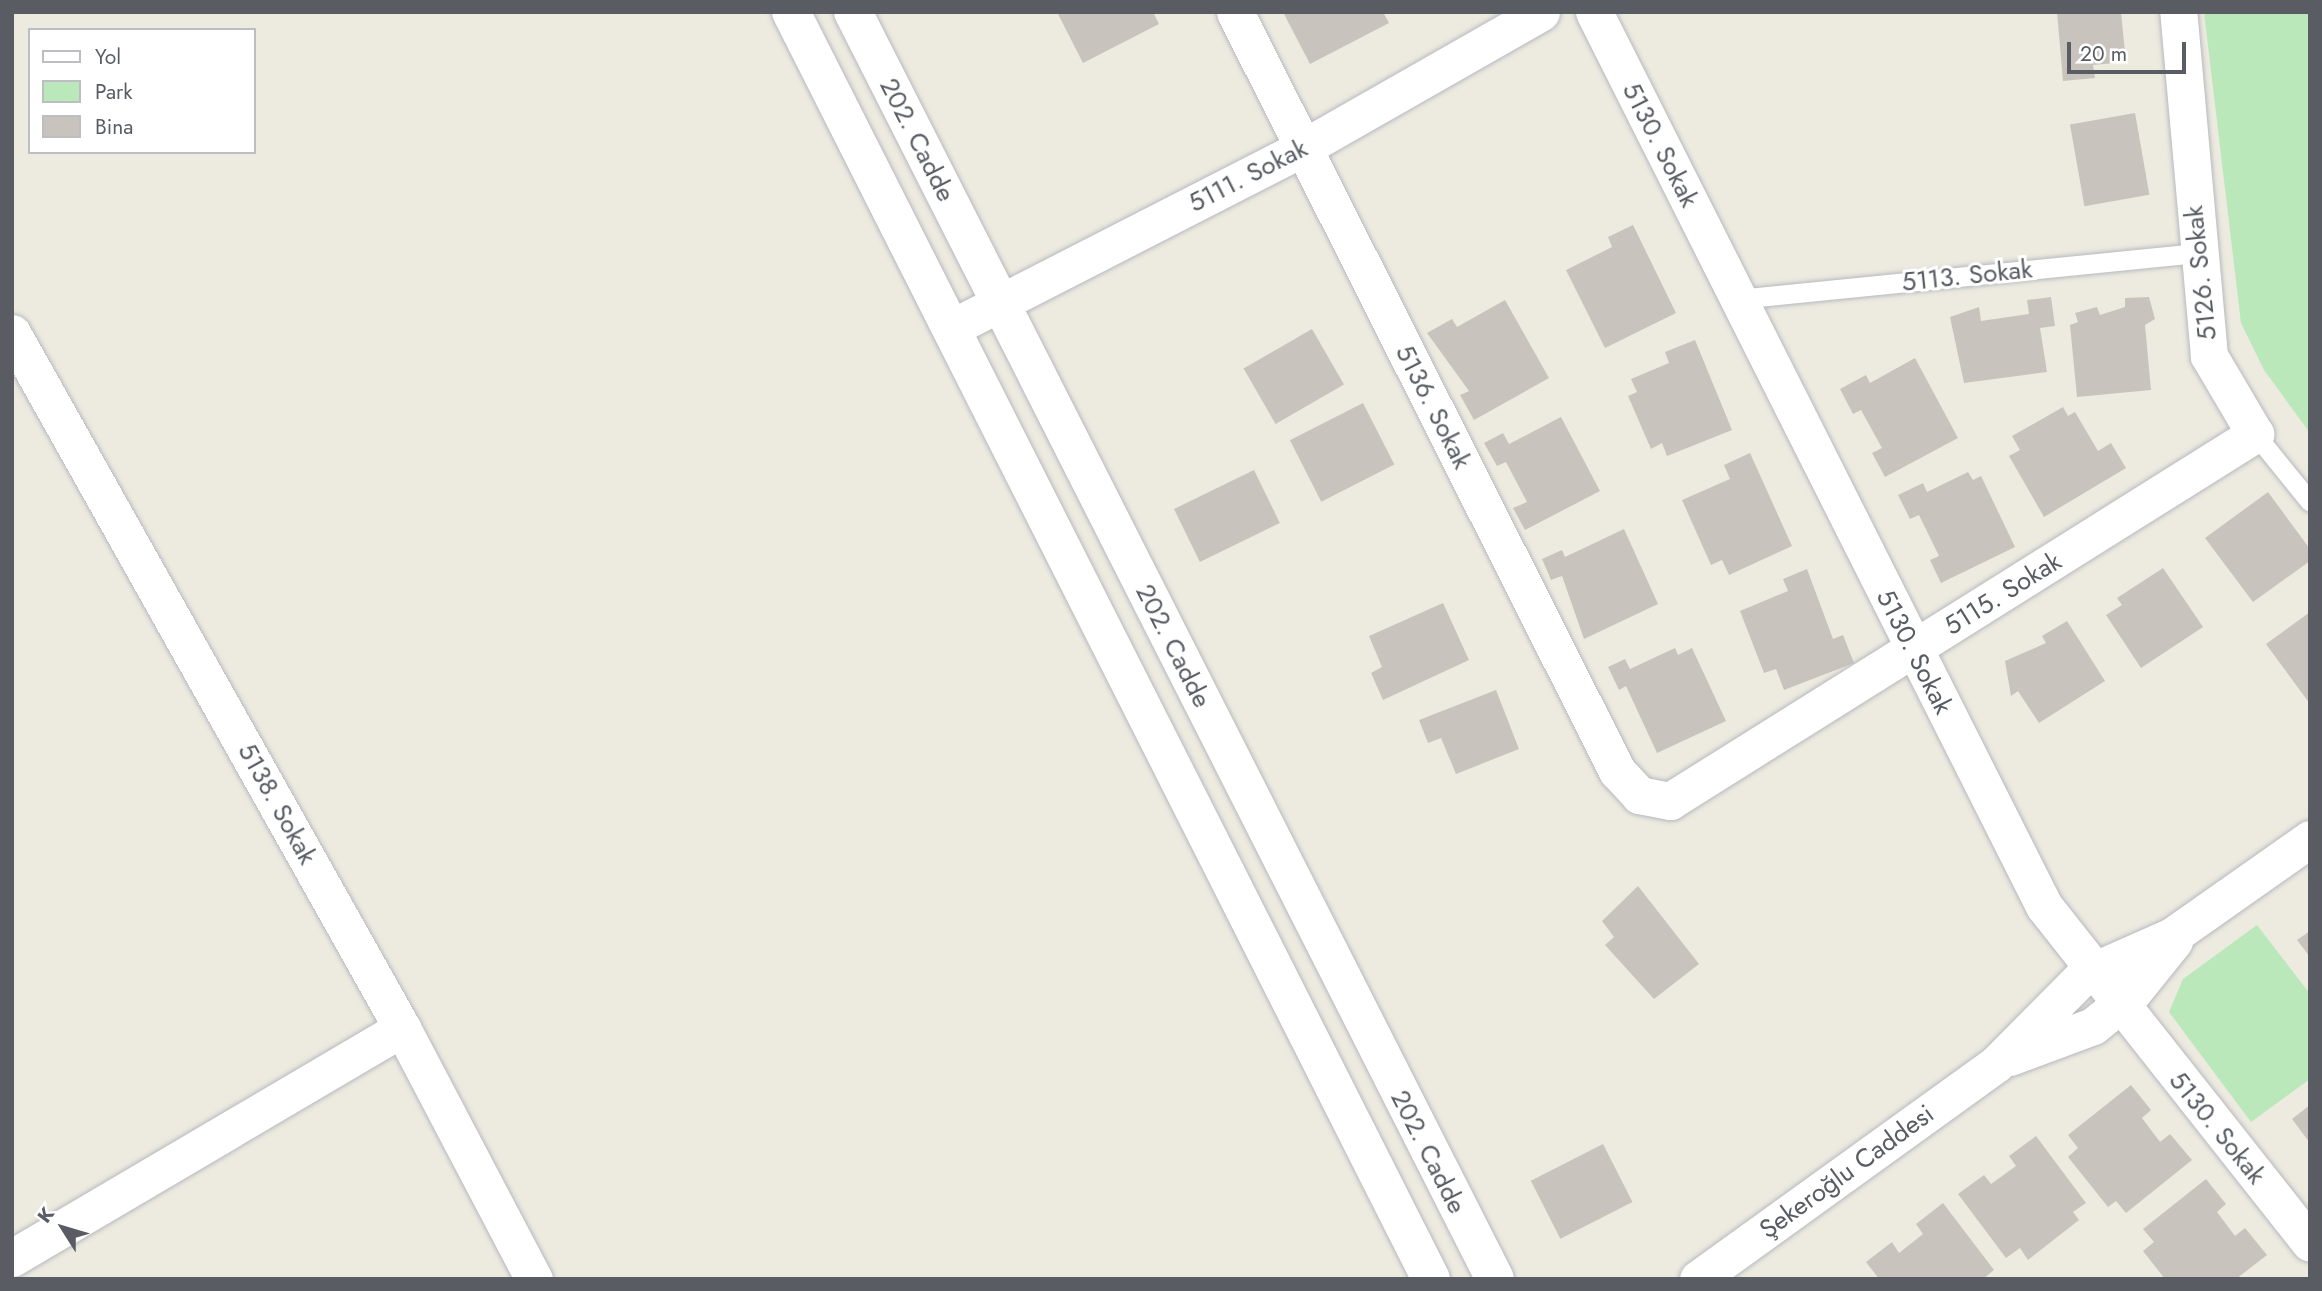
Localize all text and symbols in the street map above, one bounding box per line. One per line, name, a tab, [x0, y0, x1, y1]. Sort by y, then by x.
legend	[28, 28, 256, 154]
scale bar	[2070, 28, 2189, 72]
text: 20 m	[2080, 39, 2127, 69]
text: Yol	[95, 42, 121, 72]
street label: 202. Cadde	[873, 73, 961, 207]
text: Park	[95, 77, 132, 107]
street label: 5130. Sokak	[1615, 78, 1705, 212]
text: Bina	[95, 112, 133, 142]
street label: 5111. Sokak	[1183, 133, 1313, 219]
street label: 5126. Sokak	[2178, 204, 2224, 342]
street label: 5113. Sokak	[1900, 254, 2034, 298]
street label: 5136. Sokak	[1388, 340, 1478, 474]
street label: 5115. Sokak	[1939, 546, 2067, 642]
street label: 202. Cadde	[1129, 579, 1217, 713]
street label: 5130. Sokak	[1869, 585, 1959, 719]
street label: 5138. Sokak	[231, 738, 323, 870]
street label: 5130. Sokak	[2162, 1065, 2272, 1191]
street label: 202. Cadde	[1384, 1085, 1472, 1219]
street label: Şekeroğlu Caddesi	[1754, 1098, 1940, 1246]
north arrow	[28, 1193, 98, 1263]
text: K	[31, 1202, 61, 1228]

